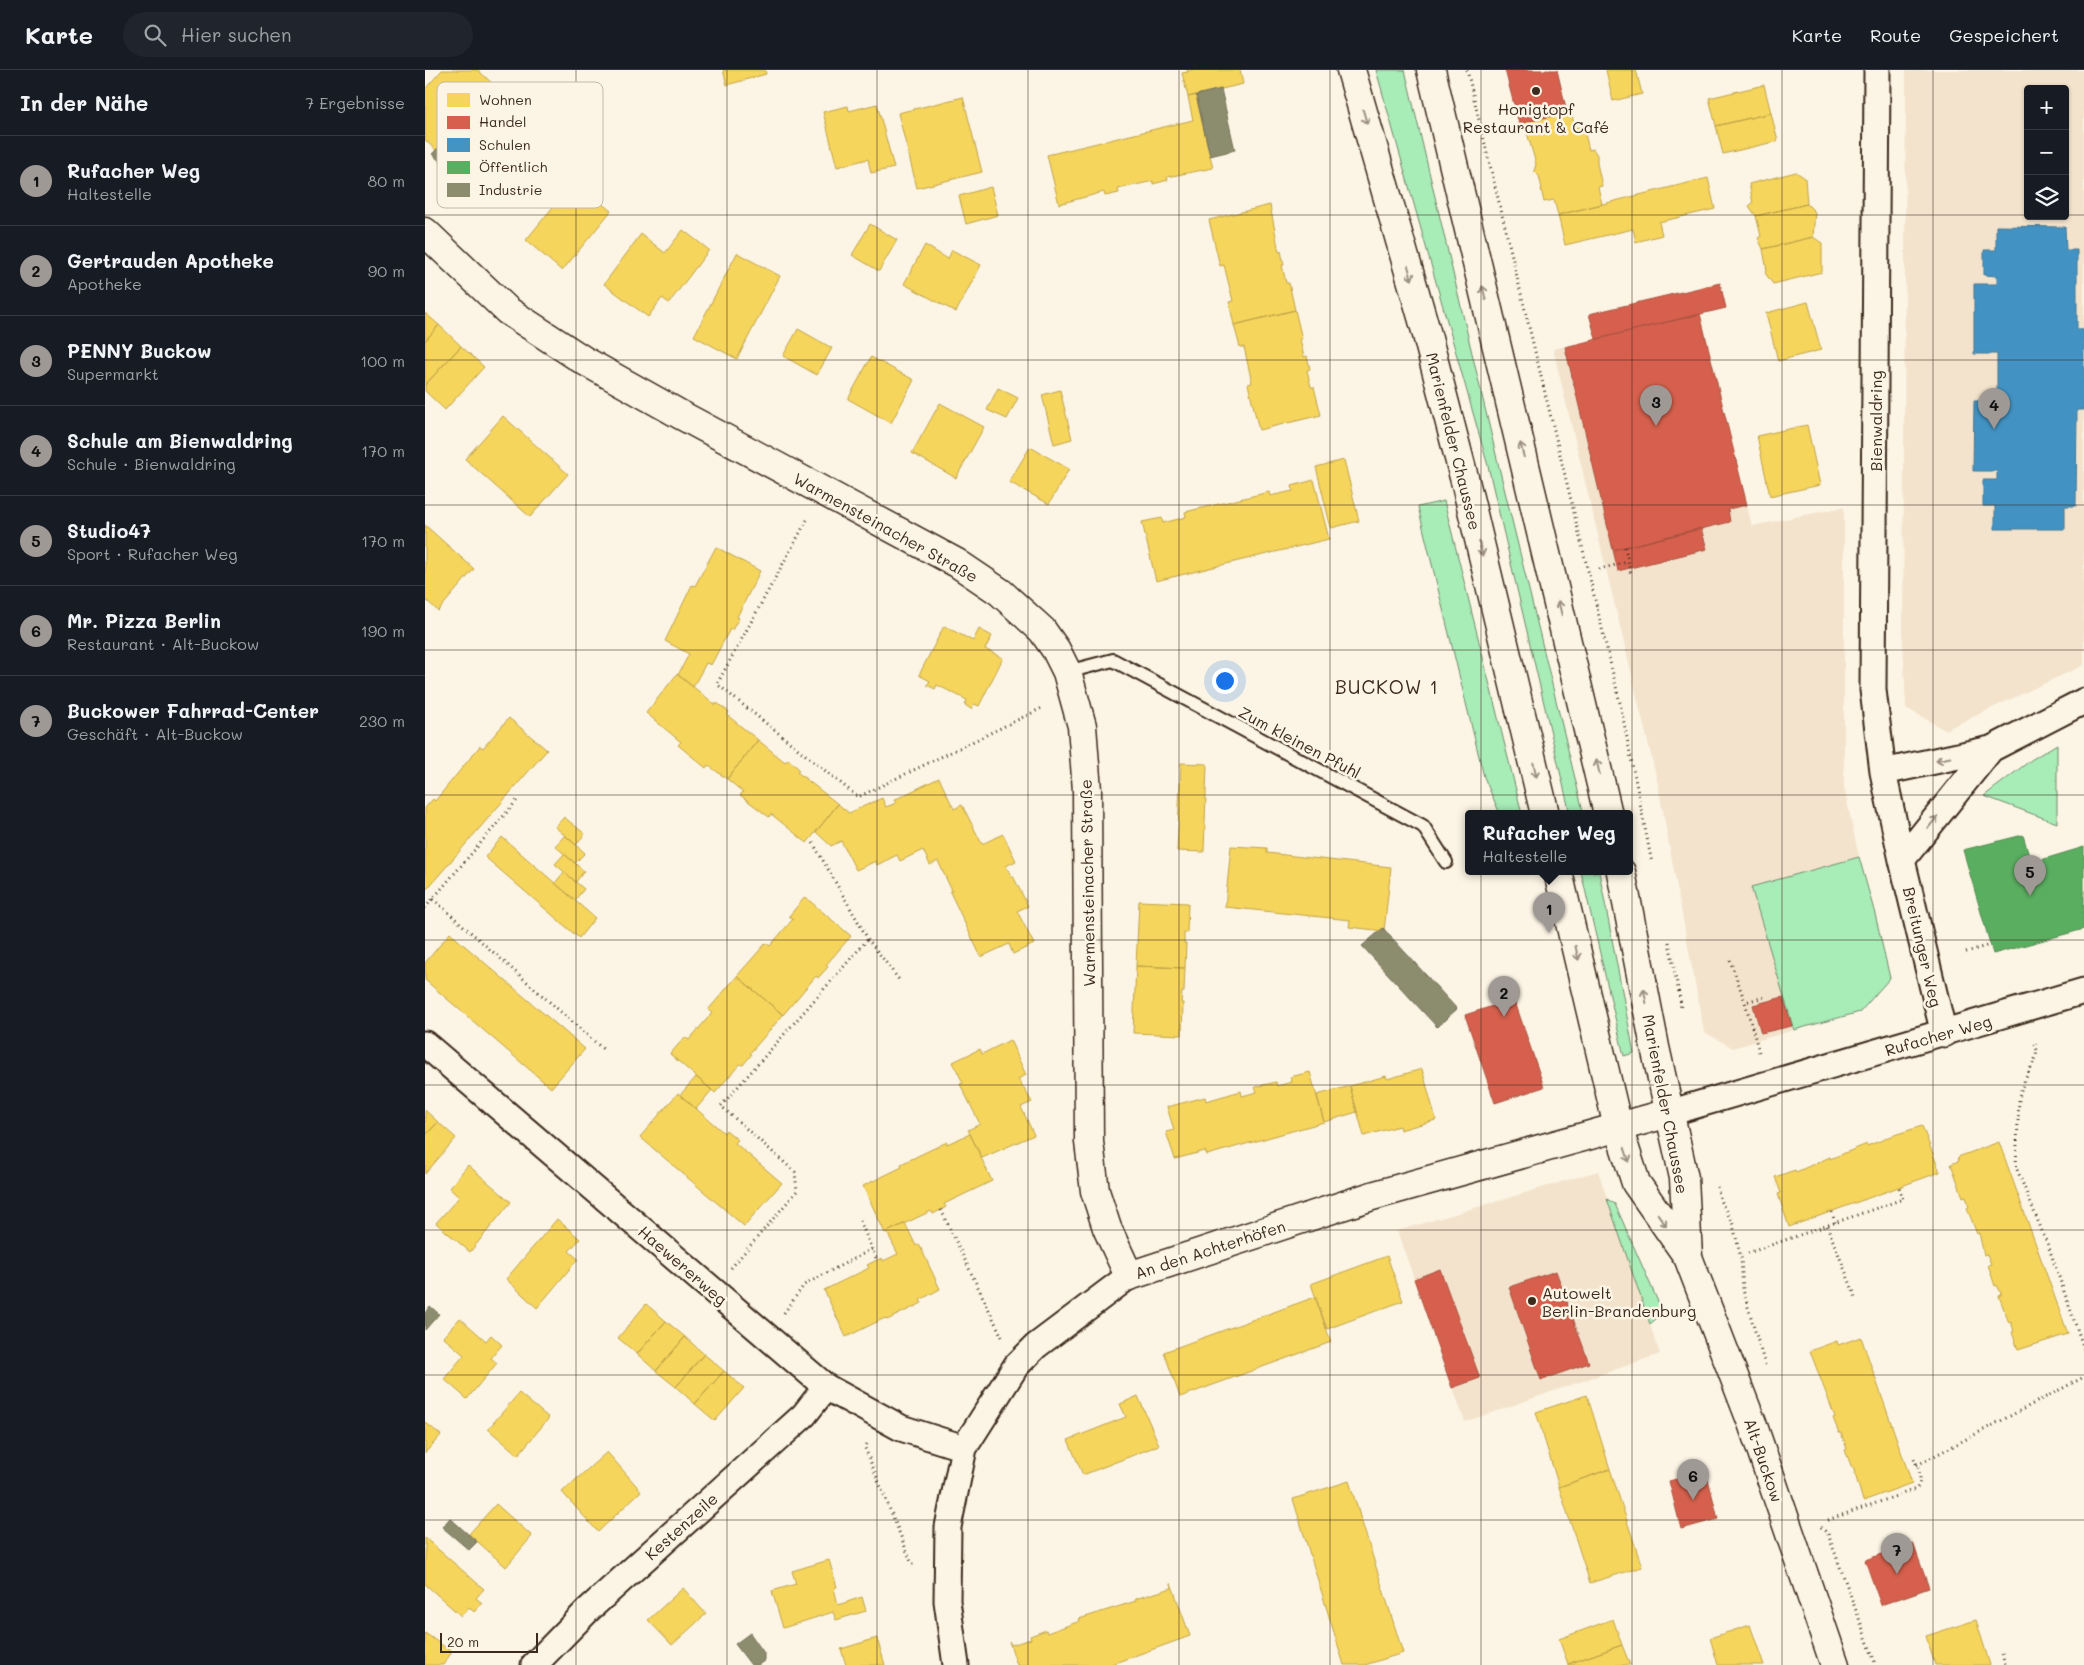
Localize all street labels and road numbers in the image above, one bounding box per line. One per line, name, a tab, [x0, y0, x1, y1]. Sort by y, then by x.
street label: Marienfelder Chaussee	[1422, 350, 1486, 532]
street label: Bienwaldring	[1865, 370, 1886, 472]
street label: Warmensteinacher Straße	[790, 467, 982, 587]
street label: Zum kleinen Pfuhl	[1235, 701, 1365, 783]
street label: Warmensteinacher Straße	[1075, 779, 1099, 987]
street label: Breitunger Weg	[1899, 885, 1947, 1009]
street label: Rufacher Weg	[1882, 1010, 1994, 1060]
street label: Marienfelder Chaussee	[1638, 1013, 1694, 1195]
street label: An den Achterhöfen	[1132, 1215, 1288, 1283]
street label: Haewererweg	[634, 1221, 732, 1309]
street label: Alt-Buckow	[1740, 1415, 1788, 1505]
street label: Kestenzeile	[640, 1488, 722, 1564]

